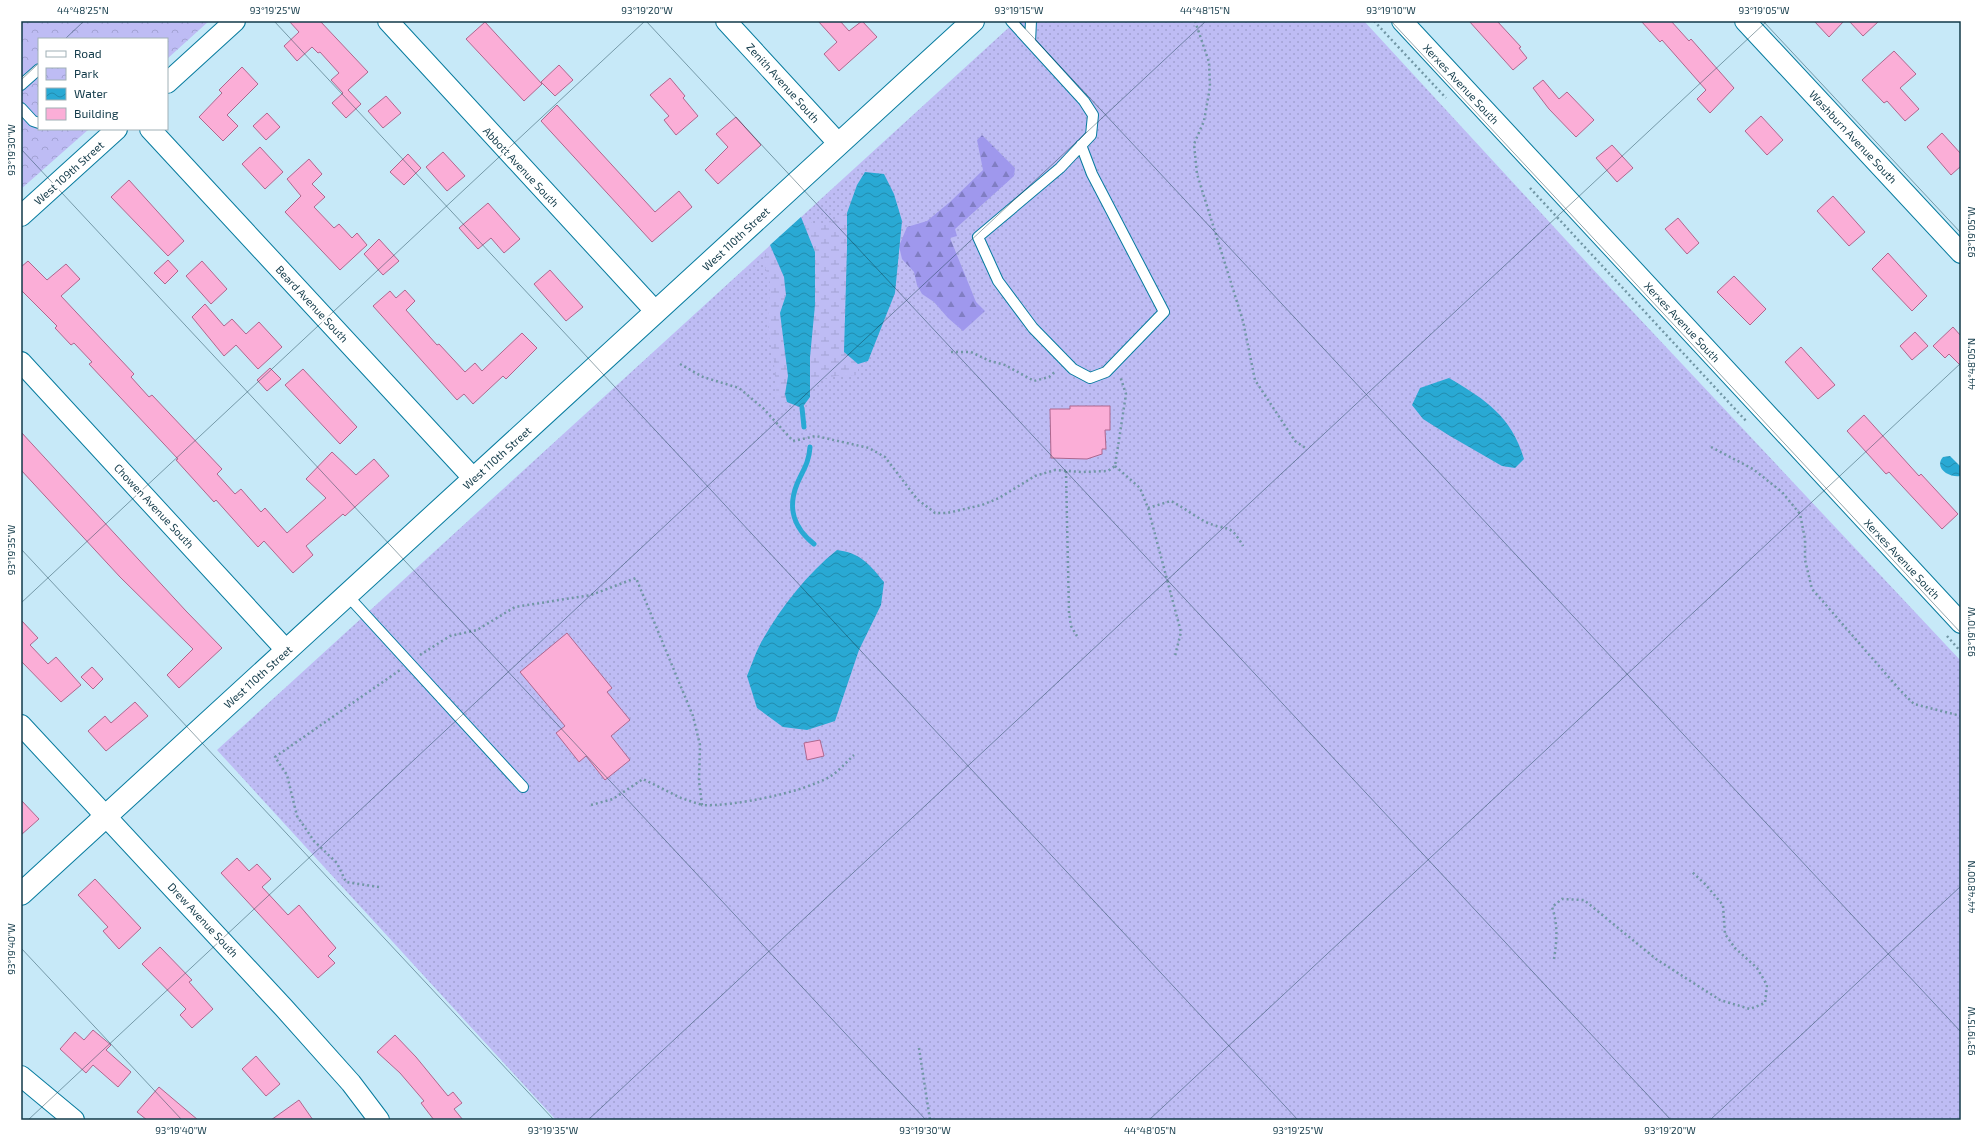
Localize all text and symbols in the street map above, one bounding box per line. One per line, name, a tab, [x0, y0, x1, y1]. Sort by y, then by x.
text: 44°48'25"N	[57, 4, 109, 16]
text: 93°19'25"W	[250, 4, 301, 16]
text: 93°19'20"W	[621, 4, 673, 16]
text: 93°19'15"W	[994, 4, 1044, 16]
text: 44°48'15"N	[1180, 4, 1230, 16]
text: 93°19'10"W	[1366, 4, 1416, 16]
text: 93°19'05"W	[1738, 4, 1790, 16]
legend	[38, 38, 168, 130]
street label: Zenith Avenue South	[744, 40, 823, 125]
street label: Xerxes Avenue South	[1421, 41, 1502, 126]
text: Road	[74, 46, 102, 60]
text: Park	[74, 66, 99, 80]
text: Water	[74, 86, 108, 100]
street label: Washburn Avenue South	[1807, 87, 1900, 186]
text: Building	[74, 106, 119, 120]
text: 93°19'30"W	[5, 124, 17, 176]
street label: Abbott Avenue South	[481, 124, 562, 209]
street label: West 109th Street	[31, 138, 106, 207]
street label: West 110th Street	[699, 204, 772, 273]
text: 93°19'05"W	[1965, 206, 1977, 258]
street label: Beard Avenue South	[273, 263, 351, 345]
street label: Xerxes Avenue South	[1642, 279, 1723, 364]
text: 44°48'05"N	[1965, 338, 1977, 390]
street label: West 110th Street	[460, 424, 533, 492]
street label: Chowen Avenue South	[112, 461, 197, 551]
street label: Xerxes Avenue South	[1862, 516, 1943, 601]
text: 93°19'35"W	[5, 524, 17, 575]
text: 93°19'10"W	[1965, 607, 1977, 657]
street label: West 110th Street	[221, 643, 294, 711]
text: 44°48'00"N	[1965, 861, 1977, 913]
street label: Drew Avenue South	[165, 880, 241, 960]
text: 93°19'40"W	[5, 923, 17, 975]
text: 93°19'15"W	[1965, 1006, 1977, 1056]
text: 93°19'40"W	[155, 1124, 207, 1136]
text: 93°19'35"W	[528, 1124, 579, 1136]
text: 93°19'30"W	[899, 1124, 951, 1136]
text: 44°48'05"N	[1124, 1124, 1176, 1136]
text: 93°19'25"W	[1273, 1124, 1324, 1136]
text: 93°19'20"W	[1644, 1124, 1696, 1136]

